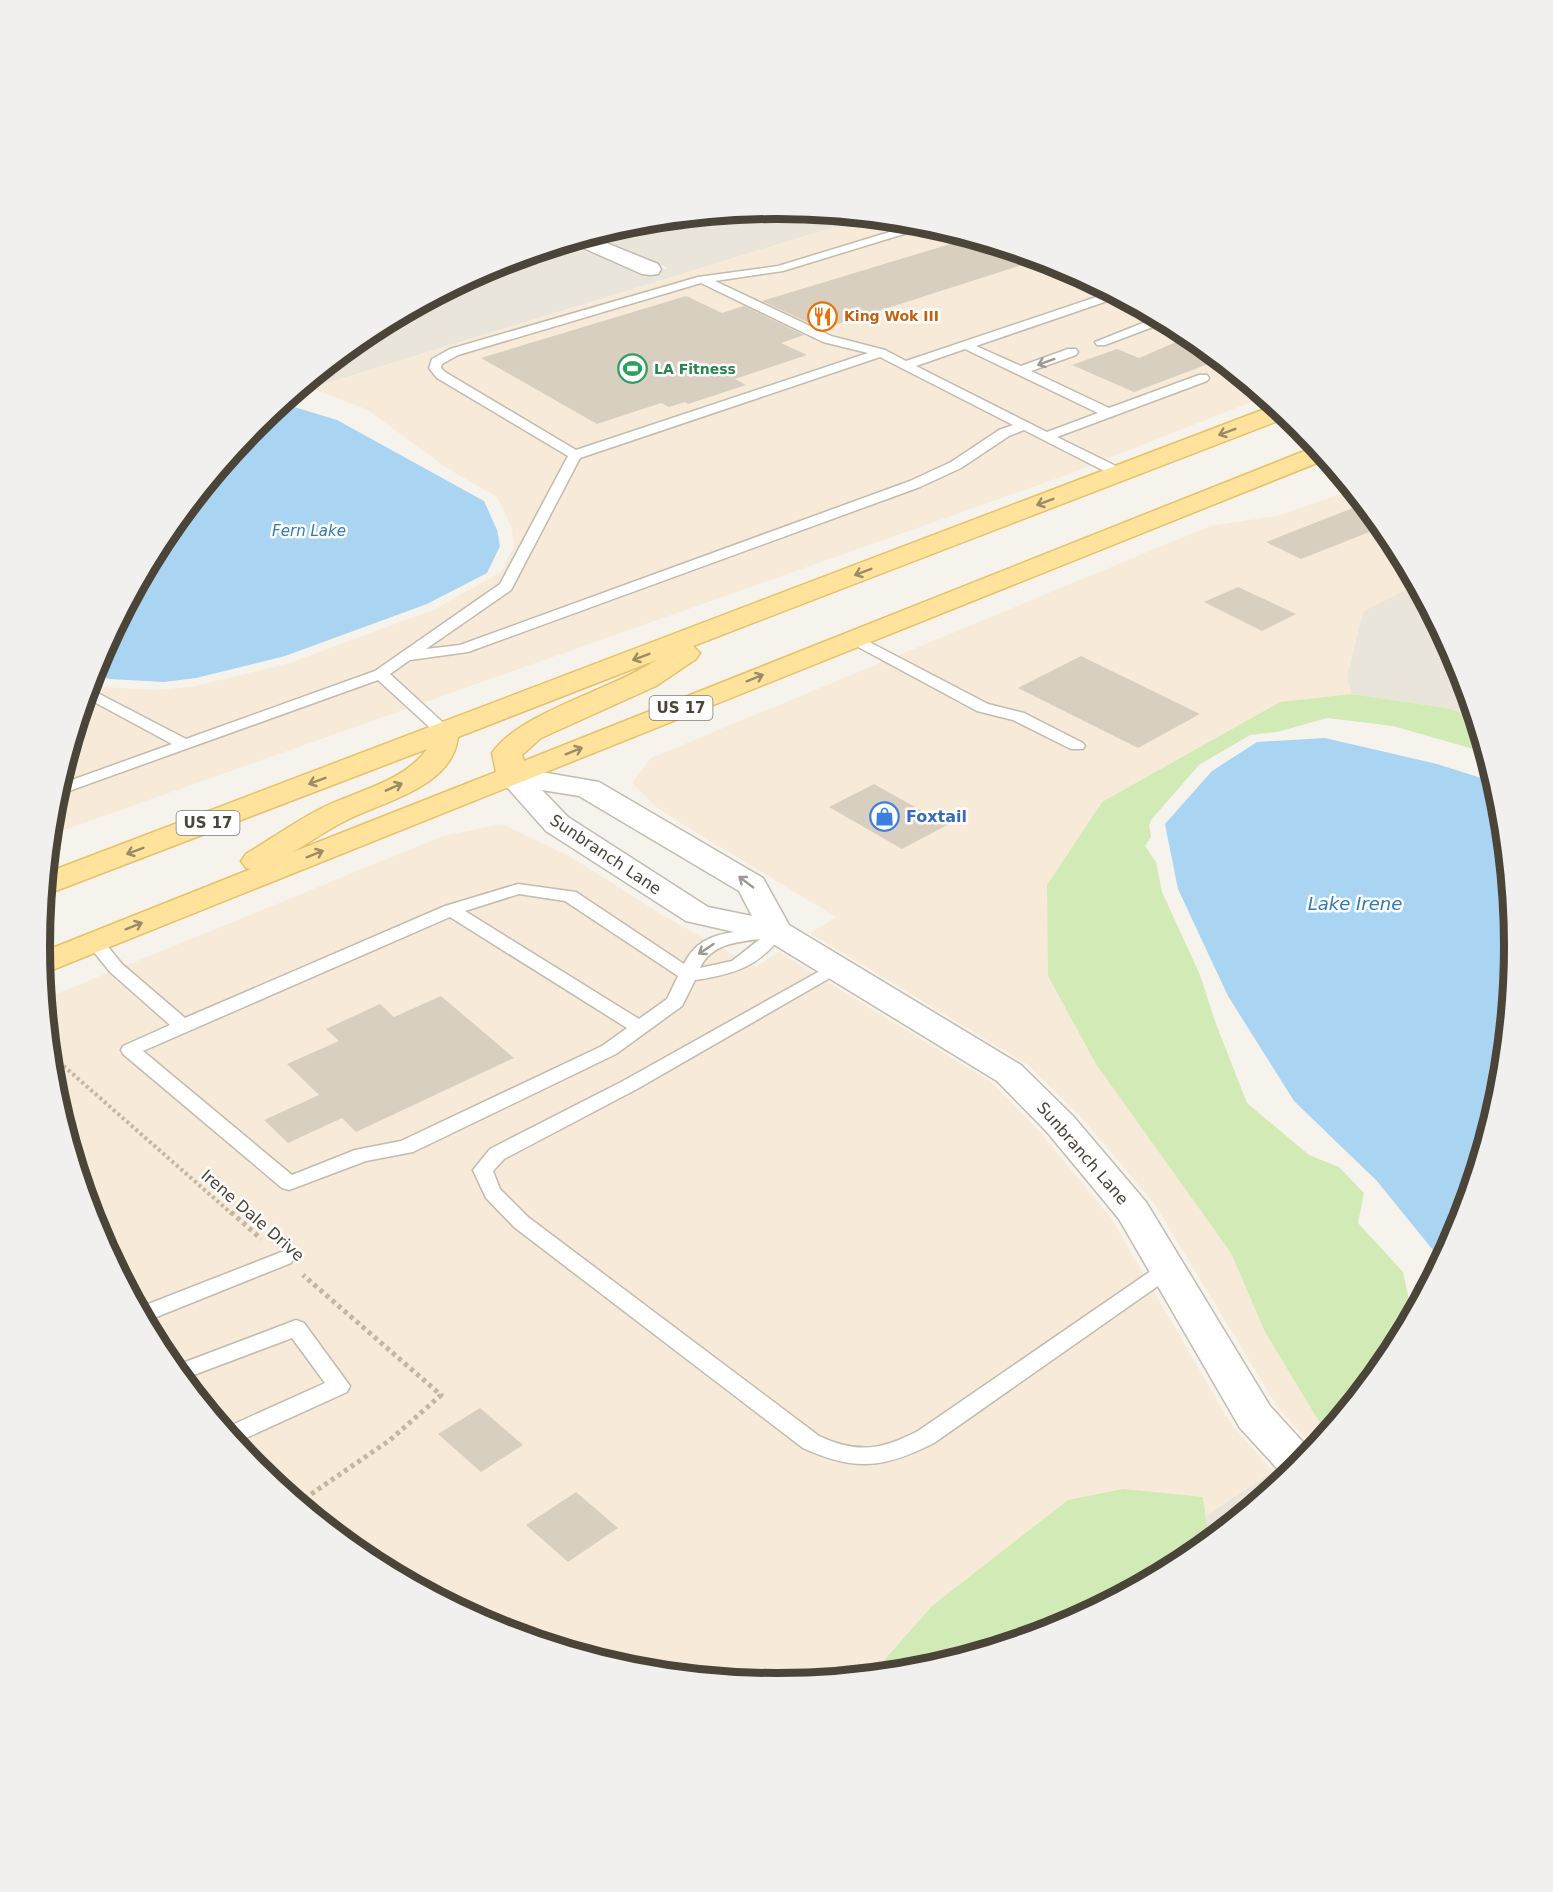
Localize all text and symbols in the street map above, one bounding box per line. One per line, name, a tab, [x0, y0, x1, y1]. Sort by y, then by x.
restaurant icon: King Wok III	[807, 300, 839, 332]
place label: King Wok III	[844, 308, 939, 324]
sports icon: LA Fitness	[617, 353, 649, 385]
one-way arrow	[1037, 357, 1056, 368]
place label: LA Fitness	[654, 361, 736, 377]
one-way arrow	[1218, 427, 1236, 438]
one-way arrow	[1036, 497, 1054, 508]
water label: Fern Lake	[272, 522, 346, 540]
one-way arrow	[854, 567, 872, 578]
one-way arrow	[633, 652, 651, 663]
one-way arrow	[746, 672, 764, 683]
road number: US 17	[650, 696, 712, 720]
one-way arrow	[565, 745, 583, 756]
one-way arrow	[308, 776, 327, 787]
one-way arrow	[384, 781, 402, 792]
shop icon: Foxtail	[869, 800, 901, 832]
place label: Foxtail	[906, 807, 967, 826]
street label: Sunbranch Lane	[547, 810, 665, 899]
road number: US 17	[176, 811, 240, 835]
one-way arrow	[126, 846, 145, 857]
one-way arrow	[305, 848, 324, 859]
one-way arrow	[738, 876, 754, 889]
water label: Lake Irene	[1308, 893, 1402, 914]
one-way arrow	[124, 920, 143, 931]
one-way arrow	[698, 943, 714, 955]
street label: Sunbranch Lane	[1033, 1098, 1132, 1209]
street label: Irene Dale Drive	[197, 1166, 308, 1265]

